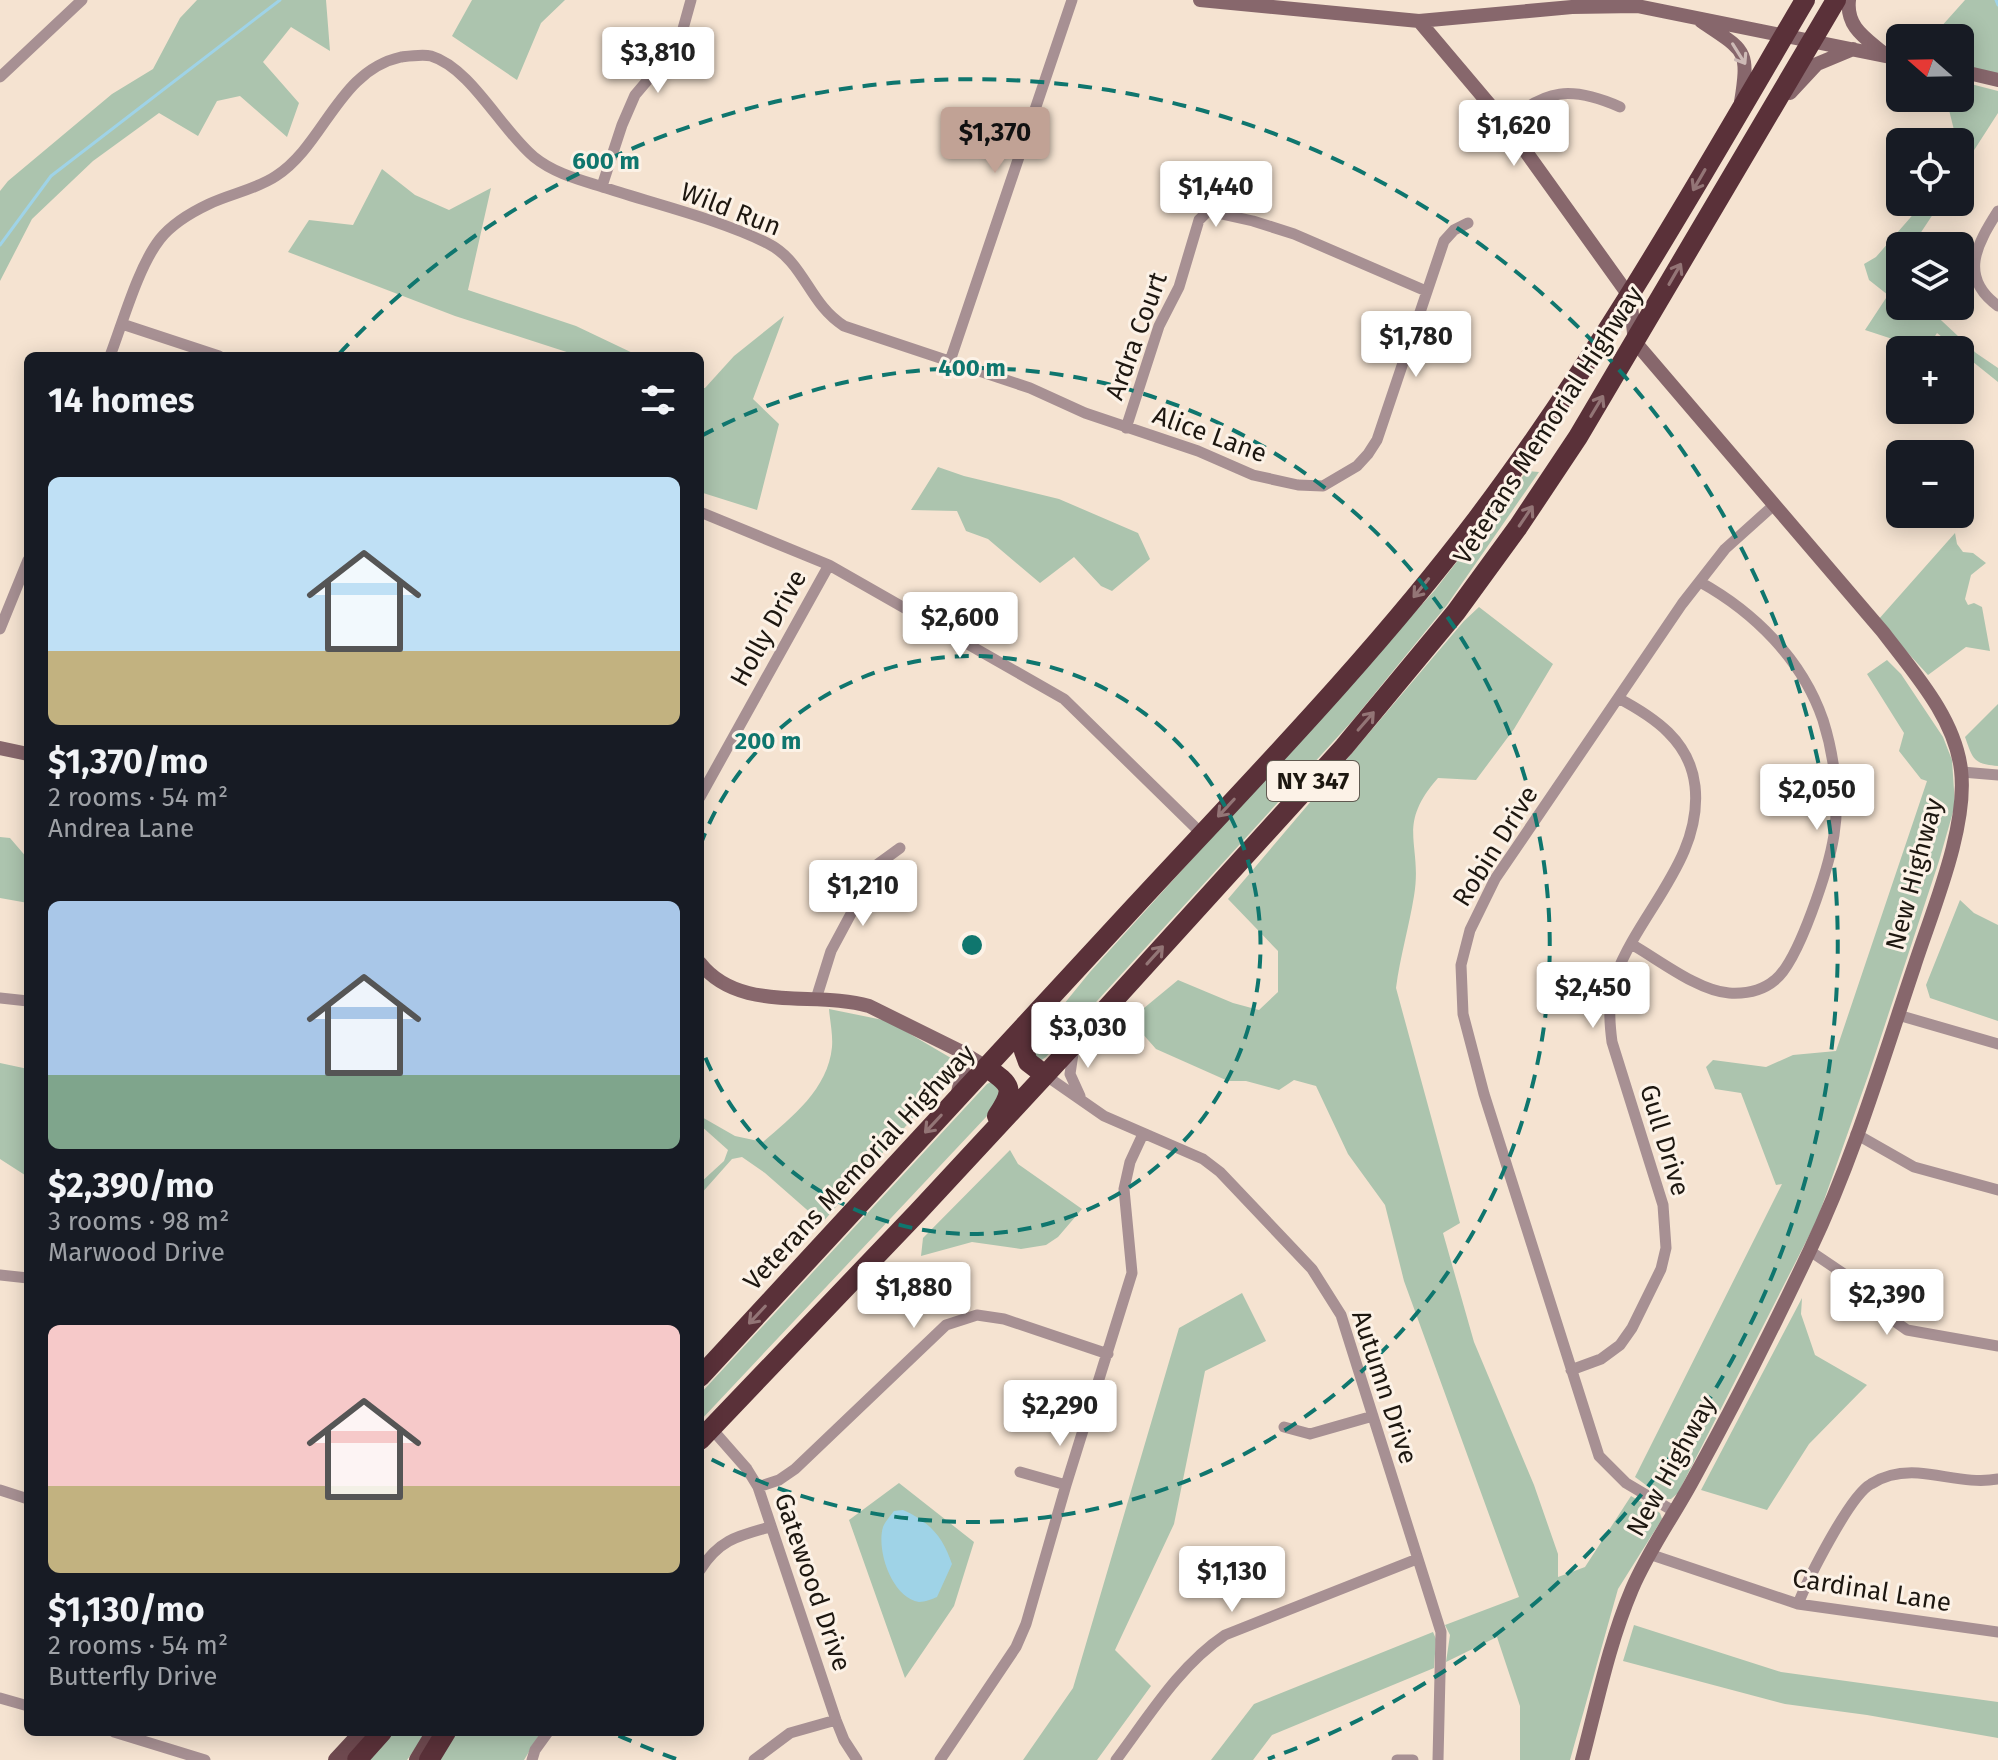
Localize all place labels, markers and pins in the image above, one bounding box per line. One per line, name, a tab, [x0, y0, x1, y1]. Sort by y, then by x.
pin: $3,810	[593, 27, 723, 95]
pin: $1,620	[1449, 100, 1579, 168]
pin: $1,370	[930, 107, 1060, 175]
pin: $1,440	[1151, 161, 1281, 229]
pin: $1,780	[1351, 311, 1481, 379]
pin: $2,600	[895, 592, 1025, 660]
pin: $2,050	[1752, 764, 1882, 832]
pin: $1,210	[798, 860, 928, 928]
centre of rings	[958, 931, 986, 959]
pin: $2,450	[1528, 962, 1658, 1030]
pin: $3,030	[1023, 1002, 1153, 1070]
pin: $1,880	[849, 1262, 979, 1330]
pin: $2,390	[1822, 1269, 1952, 1337]
pin: $2,290	[995, 1380, 1125, 1448]
pin: $1,130	[1167, 1546, 1297, 1614]

